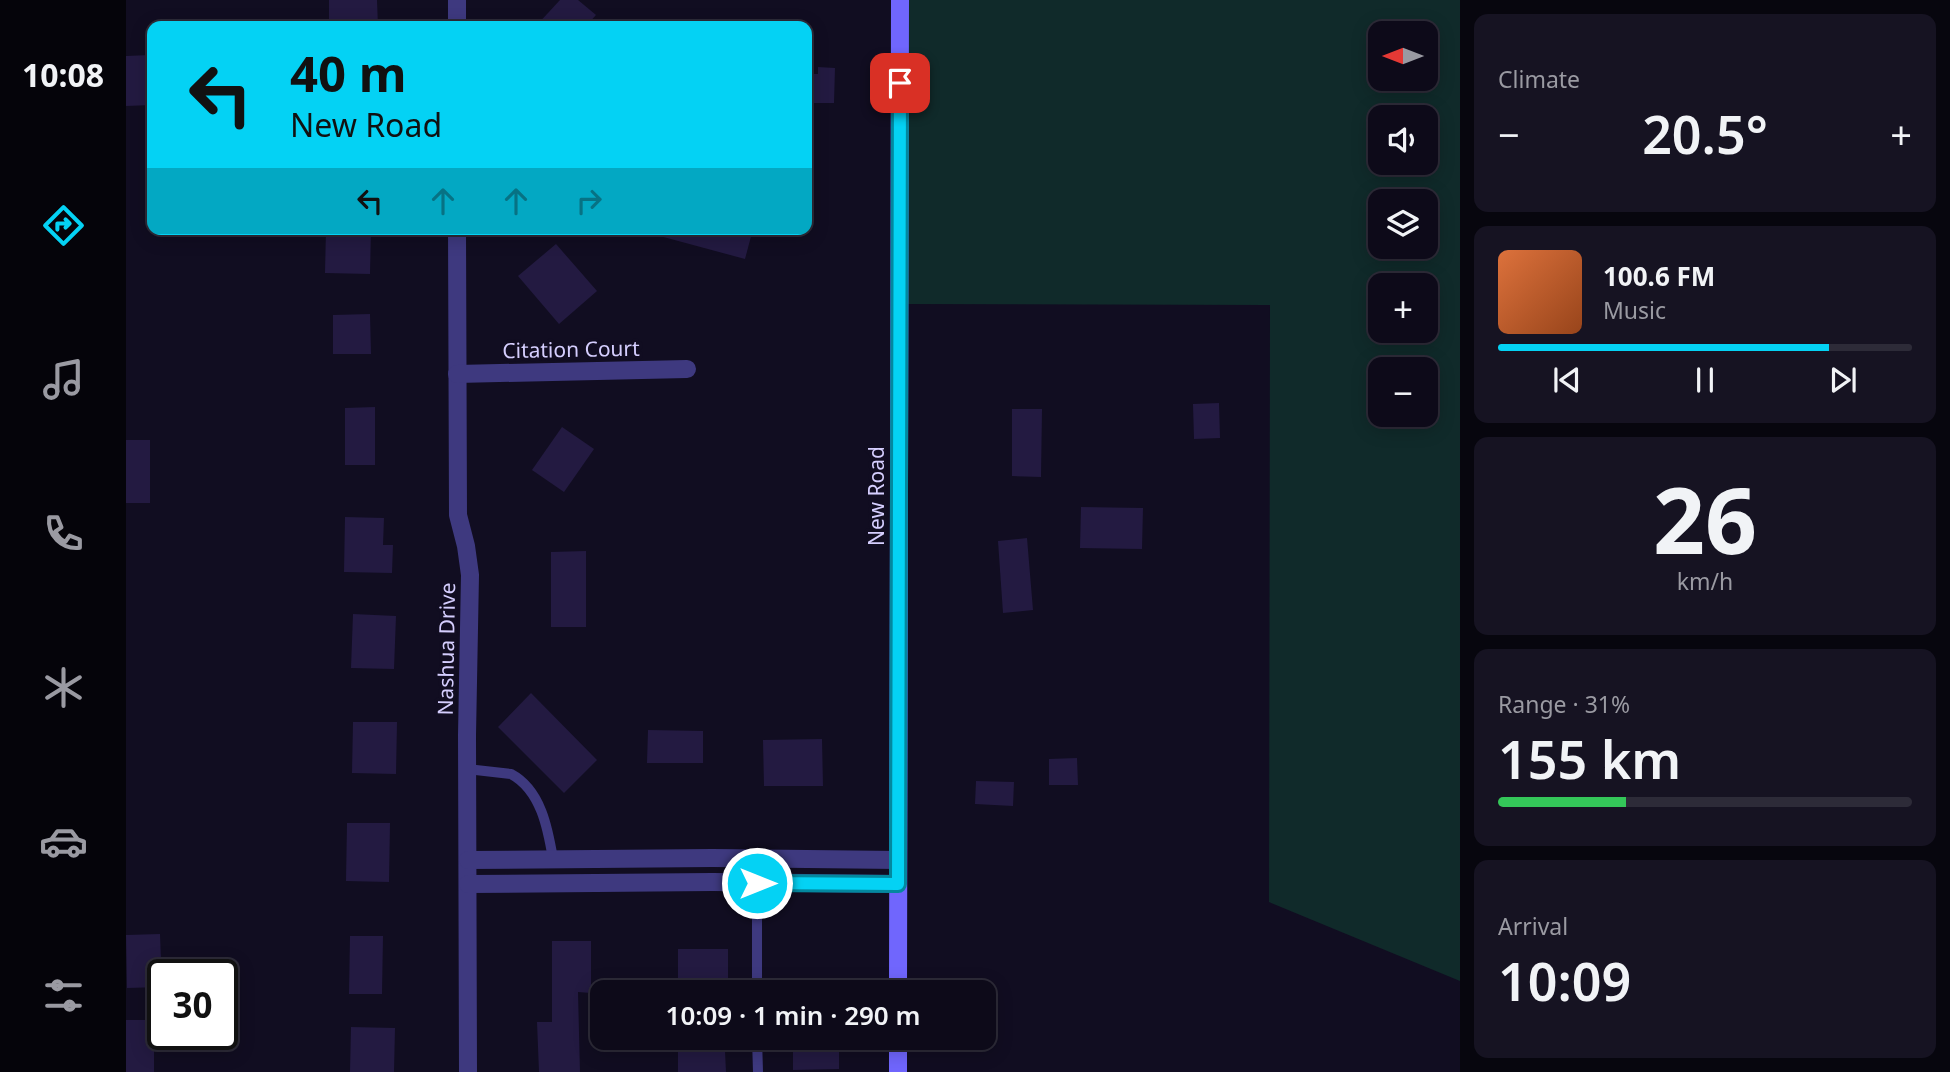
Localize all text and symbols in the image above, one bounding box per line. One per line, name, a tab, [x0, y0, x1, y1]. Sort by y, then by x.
north arrow	[1368, 21, 1438, 91]
map controls	[1368, 21, 1438, 427]
text: 40 m	[290, 40, 407, 106]
icon: left	[175, 49, 266, 140]
text: 10:08	[22, 53, 104, 96]
pin	[870, 53, 930, 113]
text: Climate	[1498, 63, 1580, 95]
icon: arrive	[881, 64, 919, 102]
text: 20.5°	[1642, 98, 1768, 169]
text: New Road	[290, 103, 442, 146]
button: sound	[1368, 105, 1438, 175]
text: −	[1498, 108, 1520, 160]
text: +	[1890, 108, 1912, 160]
icon: left	[351, 182, 389, 220]
icon: ahead	[424, 182, 462, 220]
icon: ahead	[497, 182, 535, 220]
icon: right	[570, 182, 608, 220]
button: layers	[1368, 189, 1438, 259]
icon: directions	[39, 201, 88, 250]
text: 100.6 FM	[1603, 258, 1715, 294]
button: +	[1368, 273, 1438, 343]
text: Music	[1603, 294, 1666, 326]
street label: Citation Court	[502, 334, 640, 364]
icon: music	[39, 355, 88, 404]
button: −	[1368, 357, 1438, 427]
icon: previous	[1548, 361, 1586, 399]
icon: pause	[1686, 361, 1724, 399]
icon: next	[1824, 361, 1862, 399]
street label: New Road	[862, 446, 890, 546]
text: 26	[1653, 457, 1757, 581]
icon: phone	[39, 509, 88, 558]
text: km/h	[1677, 565, 1733, 597]
street label: Nashua Drive	[431, 582, 461, 716]
icon: climate	[39, 663, 88, 712]
text: Range · 31%	[1498, 688, 1630, 720]
text: 155 km	[1498, 723, 1681, 794]
icon: car	[39, 817, 88, 866]
position arrow	[720, 846, 794, 920]
text: Arrival	[1498, 910, 1568, 942]
text: 10:09	[1498, 945, 1631, 1016]
speed limit sign: 30	[147, 959, 238, 1050]
icon: filters	[39, 971, 88, 1020]
text: 10:09 · 1 min · 290 m	[666, 997, 920, 1033]

